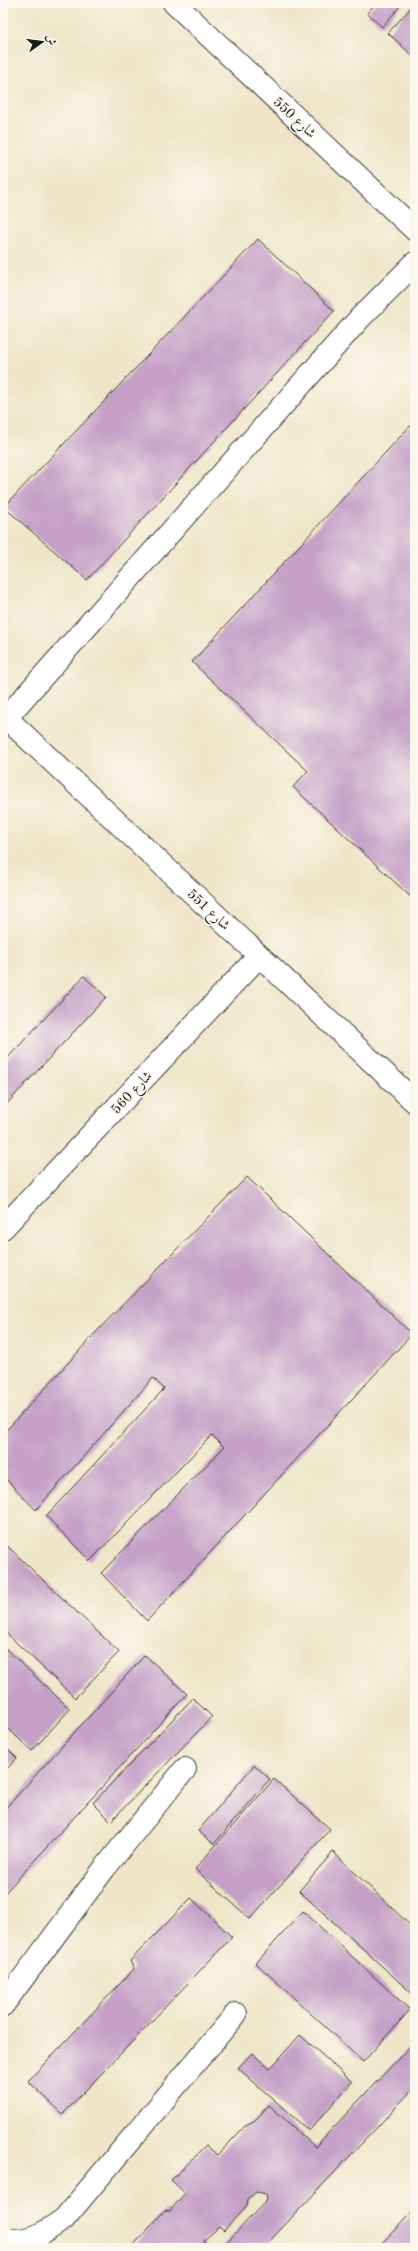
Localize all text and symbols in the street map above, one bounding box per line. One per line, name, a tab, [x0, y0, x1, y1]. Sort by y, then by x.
north arrow	[22, 22, 62, 62]
text: ش	[44, 33, 57, 47]
street label: شارع 550	[268, 95, 318, 144]
street label: شارع 551	[182, 887, 232, 936]
street label: شارع 560	[109, 1069, 158, 1119]

